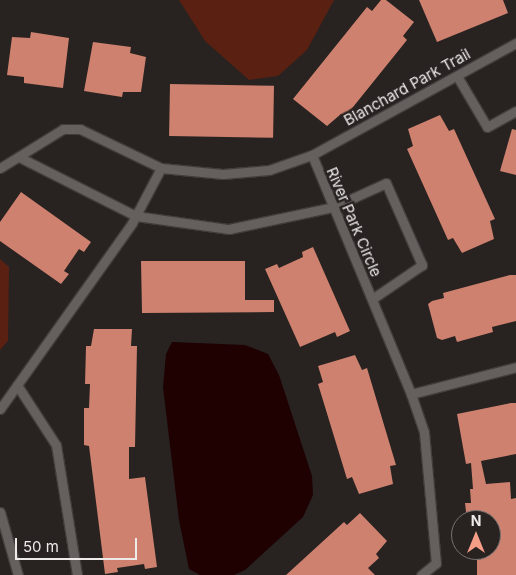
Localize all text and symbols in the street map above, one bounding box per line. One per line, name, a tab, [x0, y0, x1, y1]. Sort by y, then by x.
street label: Blanchard Park Trail	[341, 45, 473, 129]
street label: River Park Circle	[323, 164, 385, 280]
north arrow	[451, 510, 501, 560]
text: N	[471, 512, 481, 529]
scale bar	[18, 528, 140, 560]
text: 50 m	[23, 537, 59, 556]

